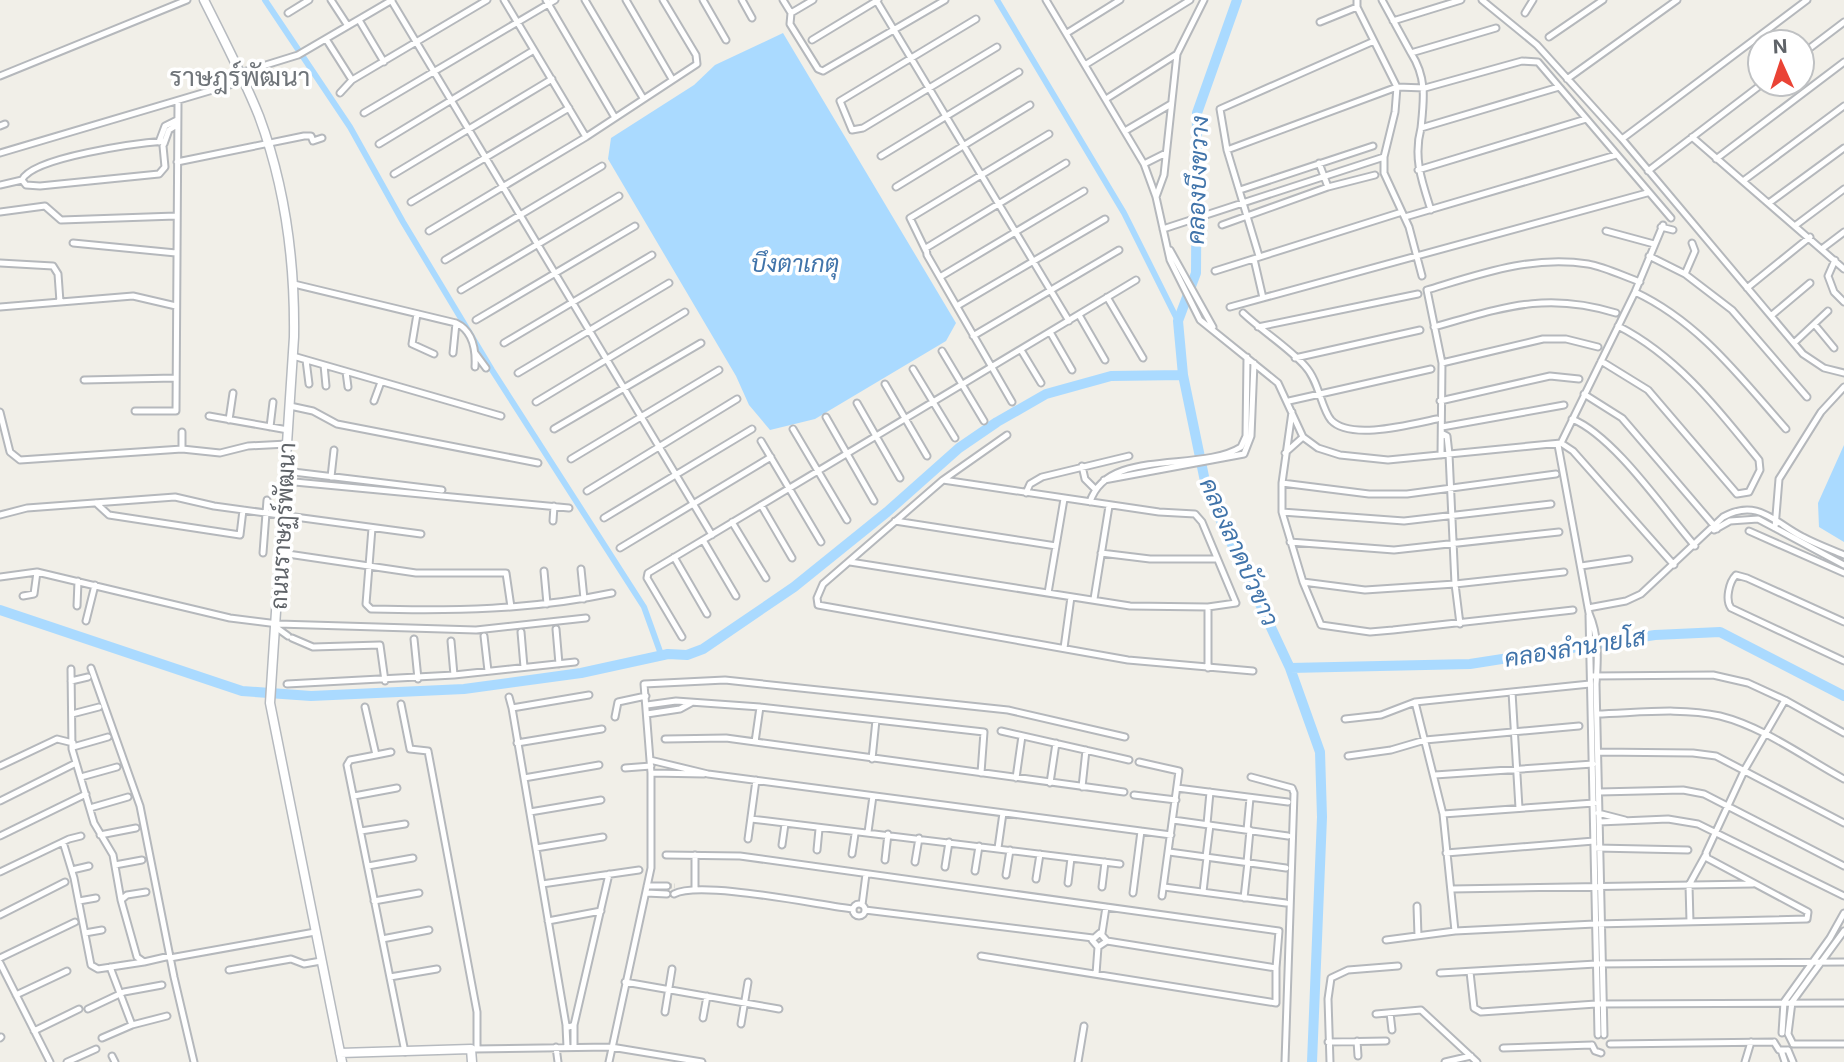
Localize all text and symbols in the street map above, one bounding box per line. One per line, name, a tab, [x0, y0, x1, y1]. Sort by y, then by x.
north arrow	[1746, 28, 1816, 98]
text: N	[1772, 35, 1788, 58]
district label: ราษฎร์พัฒนา	[170, 60, 310, 95]
water label: คลองบึงขวาง	[1181, 115, 1214, 245]
water label: บึงตาเกตุ	[751, 249, 839, 280]
street label: ถนนราษฏร์พัฒนา	[263, 442, 303, 610]
water label: คลองลาดบัวขาว	[1194, 473, 1285, 630]
water label: คลองลำนายโส	[1502, 621, 1649, 673]

